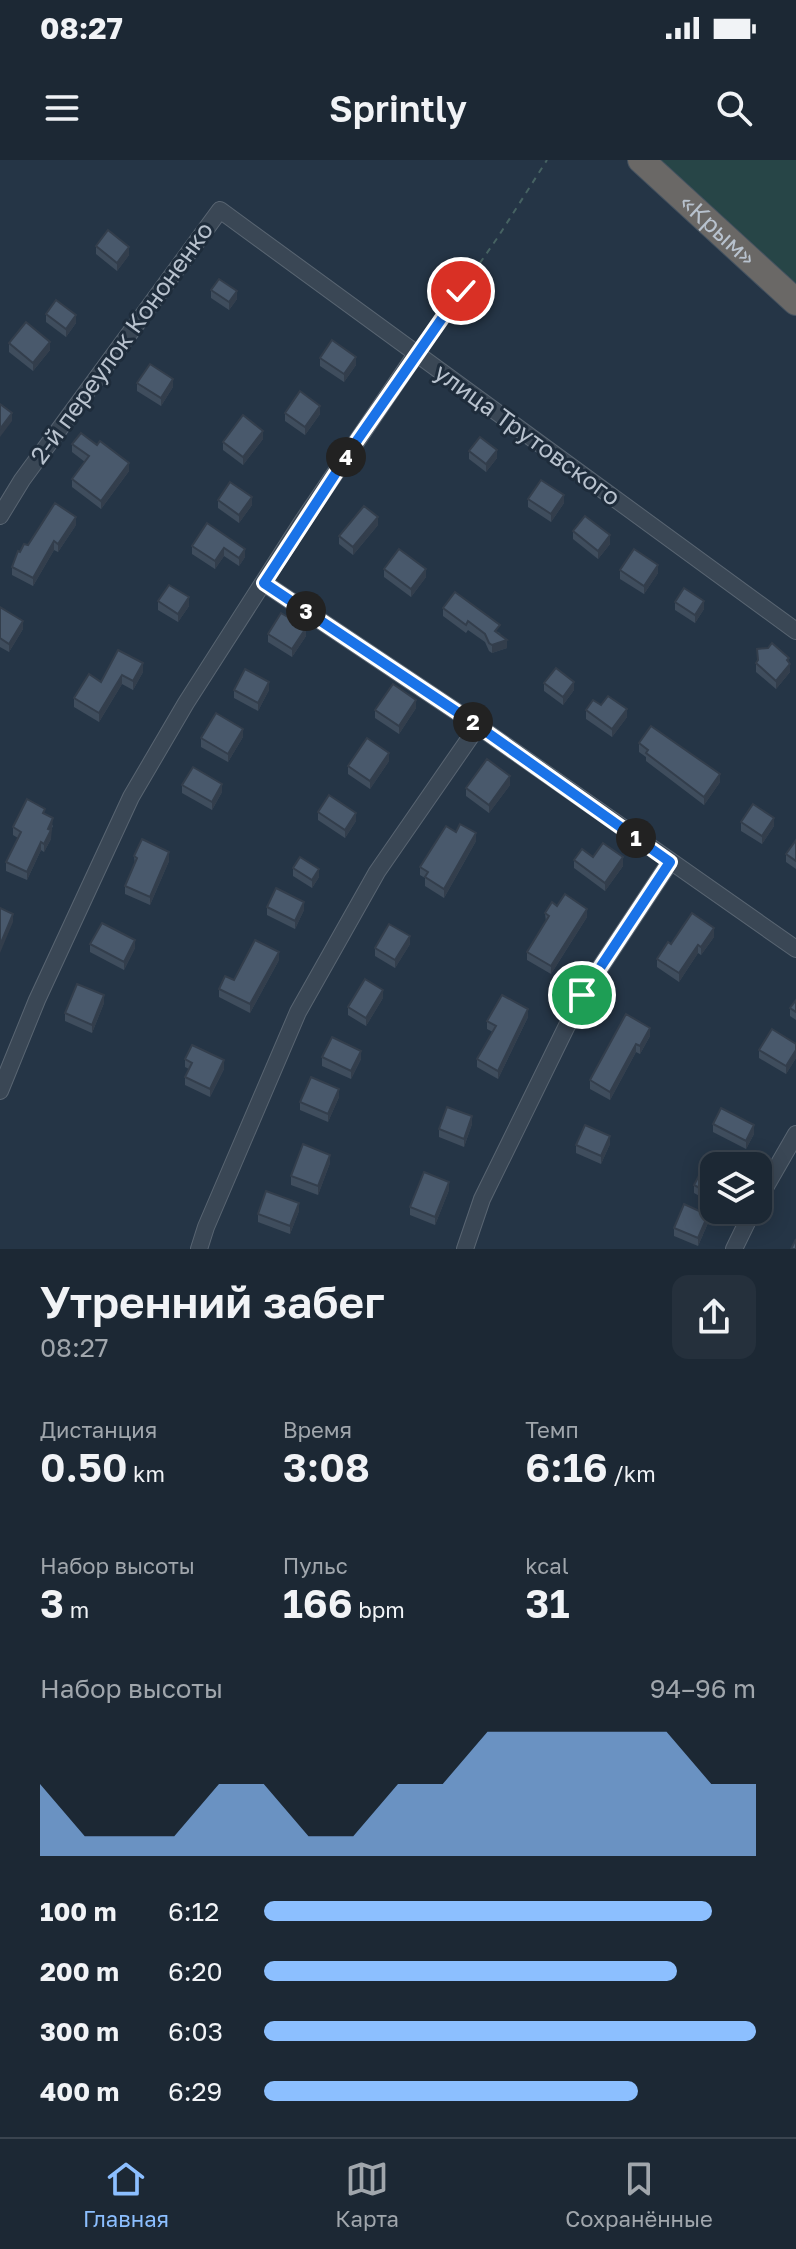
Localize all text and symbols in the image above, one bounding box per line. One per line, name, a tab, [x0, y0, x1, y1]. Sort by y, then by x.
text: 08:27	[40, 10, 123, 46]
icon: menu	[40, 86, 84, 130]
icon: search	[712, 86, 756, 130]
text: Sprintly	[329, 87, 467, 130]
street label: «Крым»	[675, 187, 763, 271]
street label: 2-й переулок Кононенко	[23, 215, 218, 469]
pin	[427, 257, 495, 325]
icon: check	[439, 269, 483, 313]
street label: улица Трутовского	[429, 357, 627, 511]
pin: 4	[326, 437, 366, 477]
text: 4	[339, 443, 353, 470]
pin: 3	[286, 591, 326, 631]
text: 3	[299, 597, 313, 624]
pin: 2	[453, 702, 493, 742]
text: 2	[466, 708, 480, 735]
pin: 1	[616, 818, 656, 858]
text: 1	[630, 824, 642, 851]
pin	[548, 961, 616, 1029]
icon: arrive	[560, 973, 604, 1017]
map controls	[700, 1152, 772, 1224]
button: layers	[700, 1152, 772, 1224]
text: Утренний забег	[40, 1275, 385, 1328]
button: share	[672, 1275, 756, 1359]
text: 08:27	[40, 1332, 109, 1363]
text: Дистанция	[40, 1416, 157, 1443]
text: Время	[283, 1416, 352, 1443]
text: Темп	[525, 1416, 579, 1443]
text: 0.50	[40, 1443, 127, 1491]
text: 3:08	[283, 1443, 370, 1491]
text: 6:16	[525, 1443, 608, 1491]
text: km	[127, 1460, 165, 1487]
text: /km	[608, 1460, 656, 1487]
text: Набор высоты	[40, 1552, 195, 1579]
text: Пульс	[283, 1552, 348, 1579]
text: kcal	[525, 1552, 569, 1579]
text: 3	[40, 1579, 64, 1627]
text: 166	[283, 1579, 353, 1627]
text: 31	[525, 1579, 570, 1627]
text: m	[64, 1596, 89, 1623]
text: bpm	[353, 1596, 405, 1623]
text: Набор высоты	[40, 1673, 223, 1704]
text: 94–96 m	[650, 1673, 756, 1704]
text: 100 m	[40, 1896, 116, 1927]
text: 6:12	[168, 1896, 219, 1927]
text: 200 m	[40, 1956, 119, 1987]
text: 6:20	[168, 1956, 223, 1987]
text: 300 m	[40, 2016, 119, 2047]
text: 6:03	[168, 2016, 223, 2047]
text: 400 m	[40, 2076, 119, 2107]
text: 6:29	[168, 2076, 222, 2107]
tab: Главная	[83, 2157, 169, 2232]
tab: Карта	[335, 2157, 399, 2232]
tab: Сохранённые	[565, 2157, 713, 2232]

